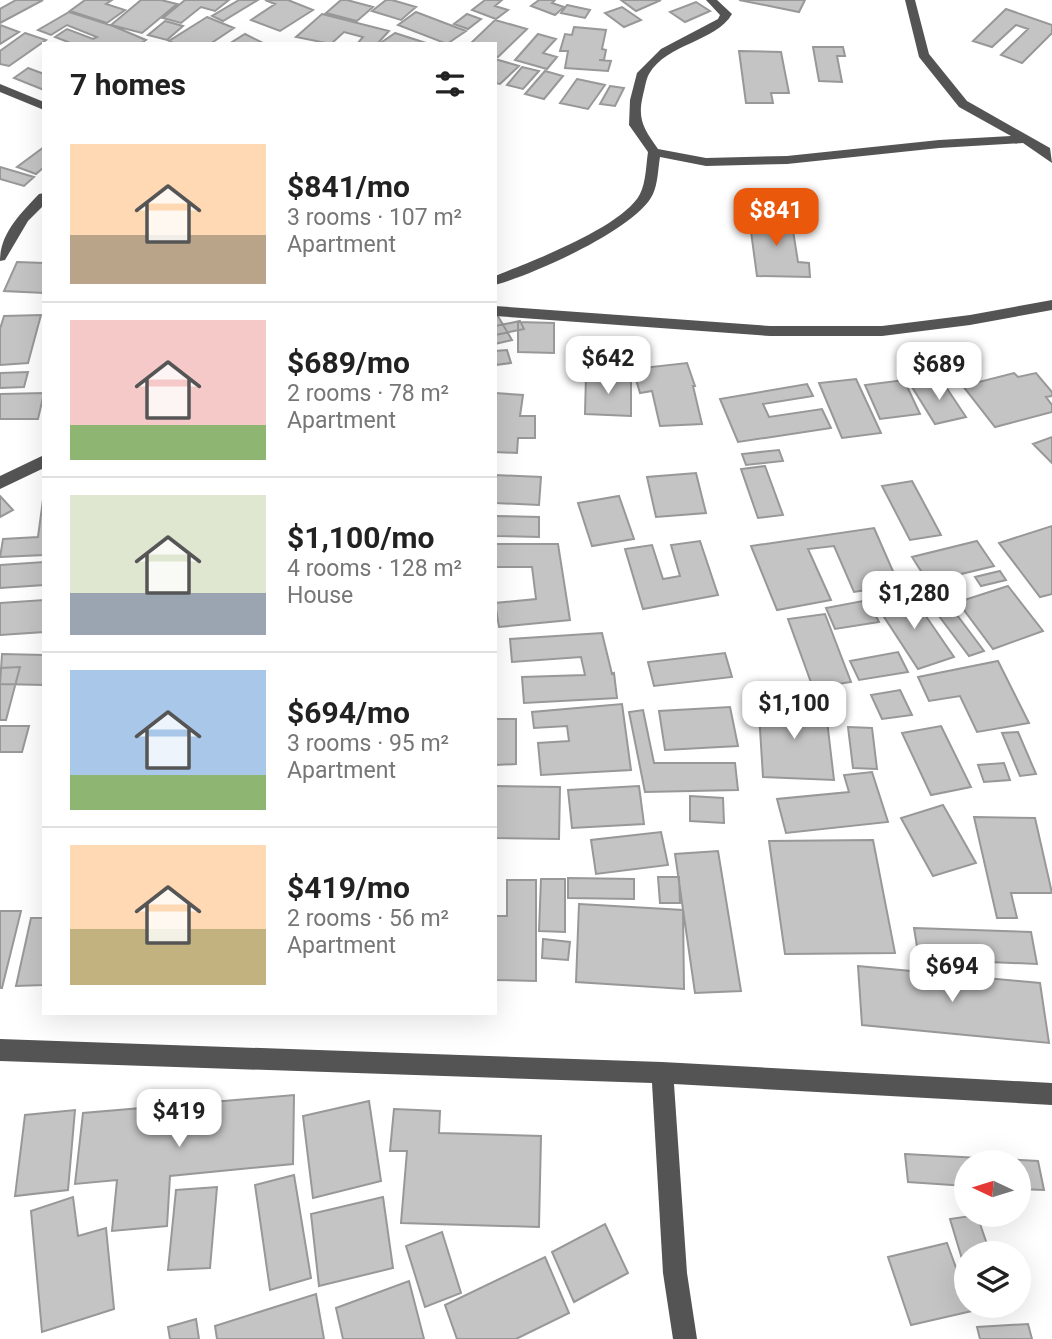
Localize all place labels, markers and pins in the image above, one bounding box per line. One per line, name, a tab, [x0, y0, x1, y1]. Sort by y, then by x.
pin: $841	[735, 188, 817, 248]
pin: $642	[567, 336, 649, 396]
pin: $689	[898, 342, 980, 402]
pin: $1,280	[857, 572, 971, 631]
pin: $1,100	[737, 682, 851, 741]
pin: $694	[911, 944, 993, 1004]
pin: $419	[138, 1090, 220, 1149]

